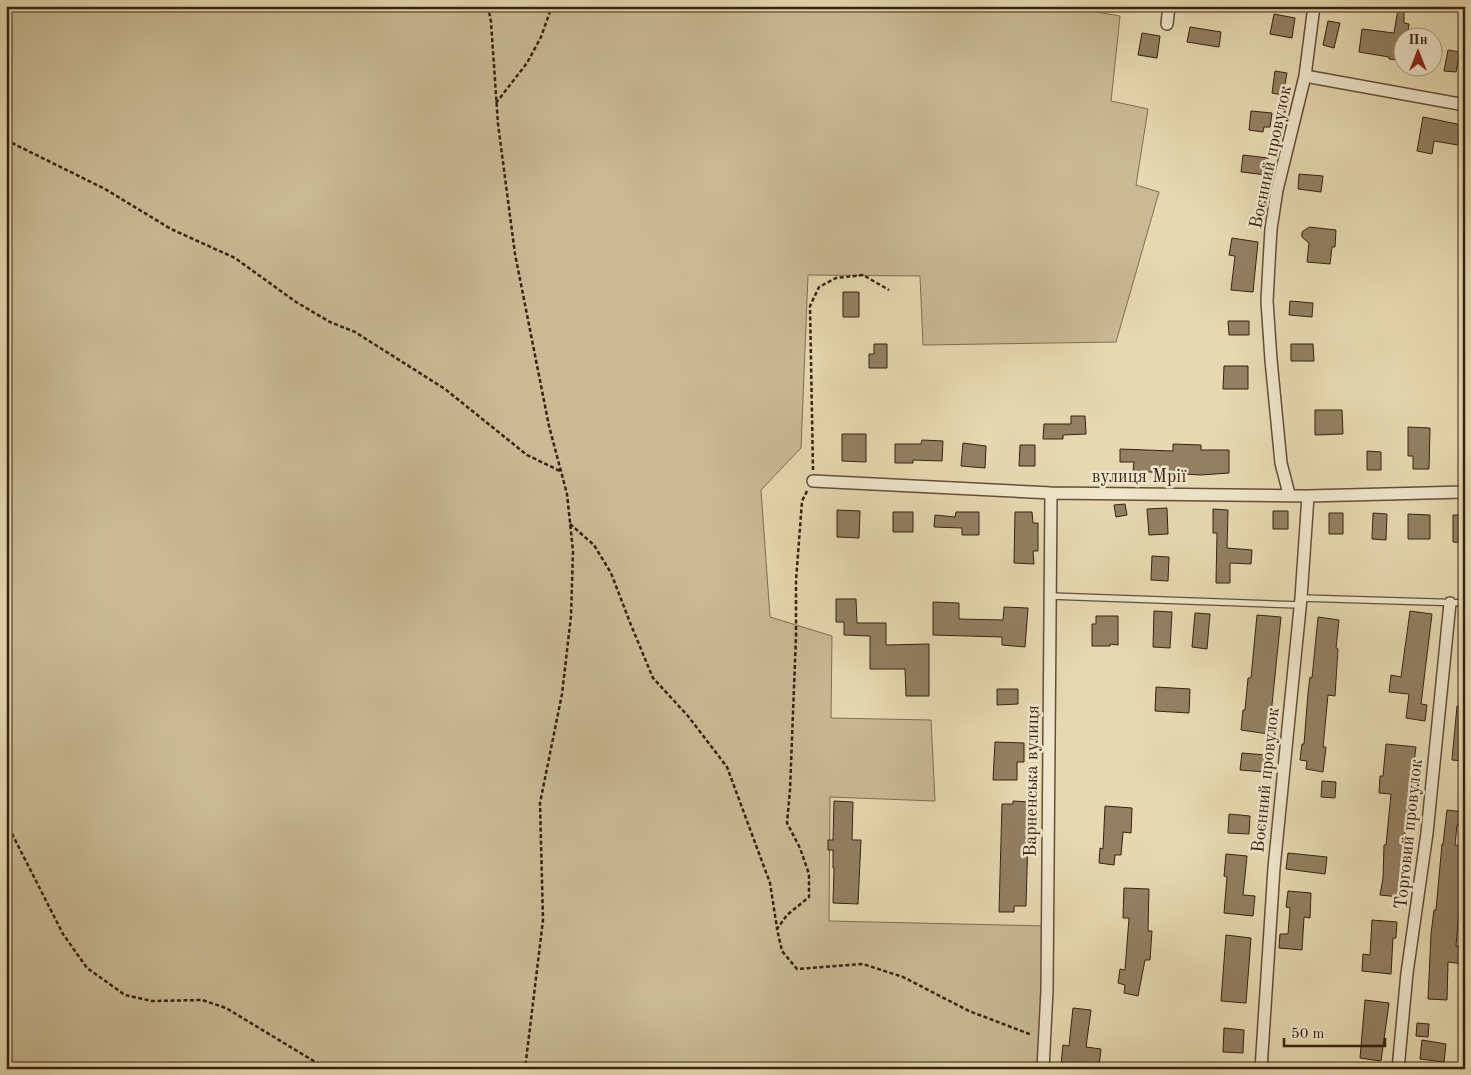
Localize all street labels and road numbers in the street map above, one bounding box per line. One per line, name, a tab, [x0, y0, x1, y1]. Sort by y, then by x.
street label: Воєнний провулок	[1247, 84, 1295, 230]
street label: вулиця Мрії	[1092, 468, 1186, 486]
street label: Варненська вулиця	[1022, 705, 1042, 857]
street label: Воєнний провулок	[1249, 707, 1283, 854]
street label: Торговий провулок	[1392, 758, 1426, 910]

